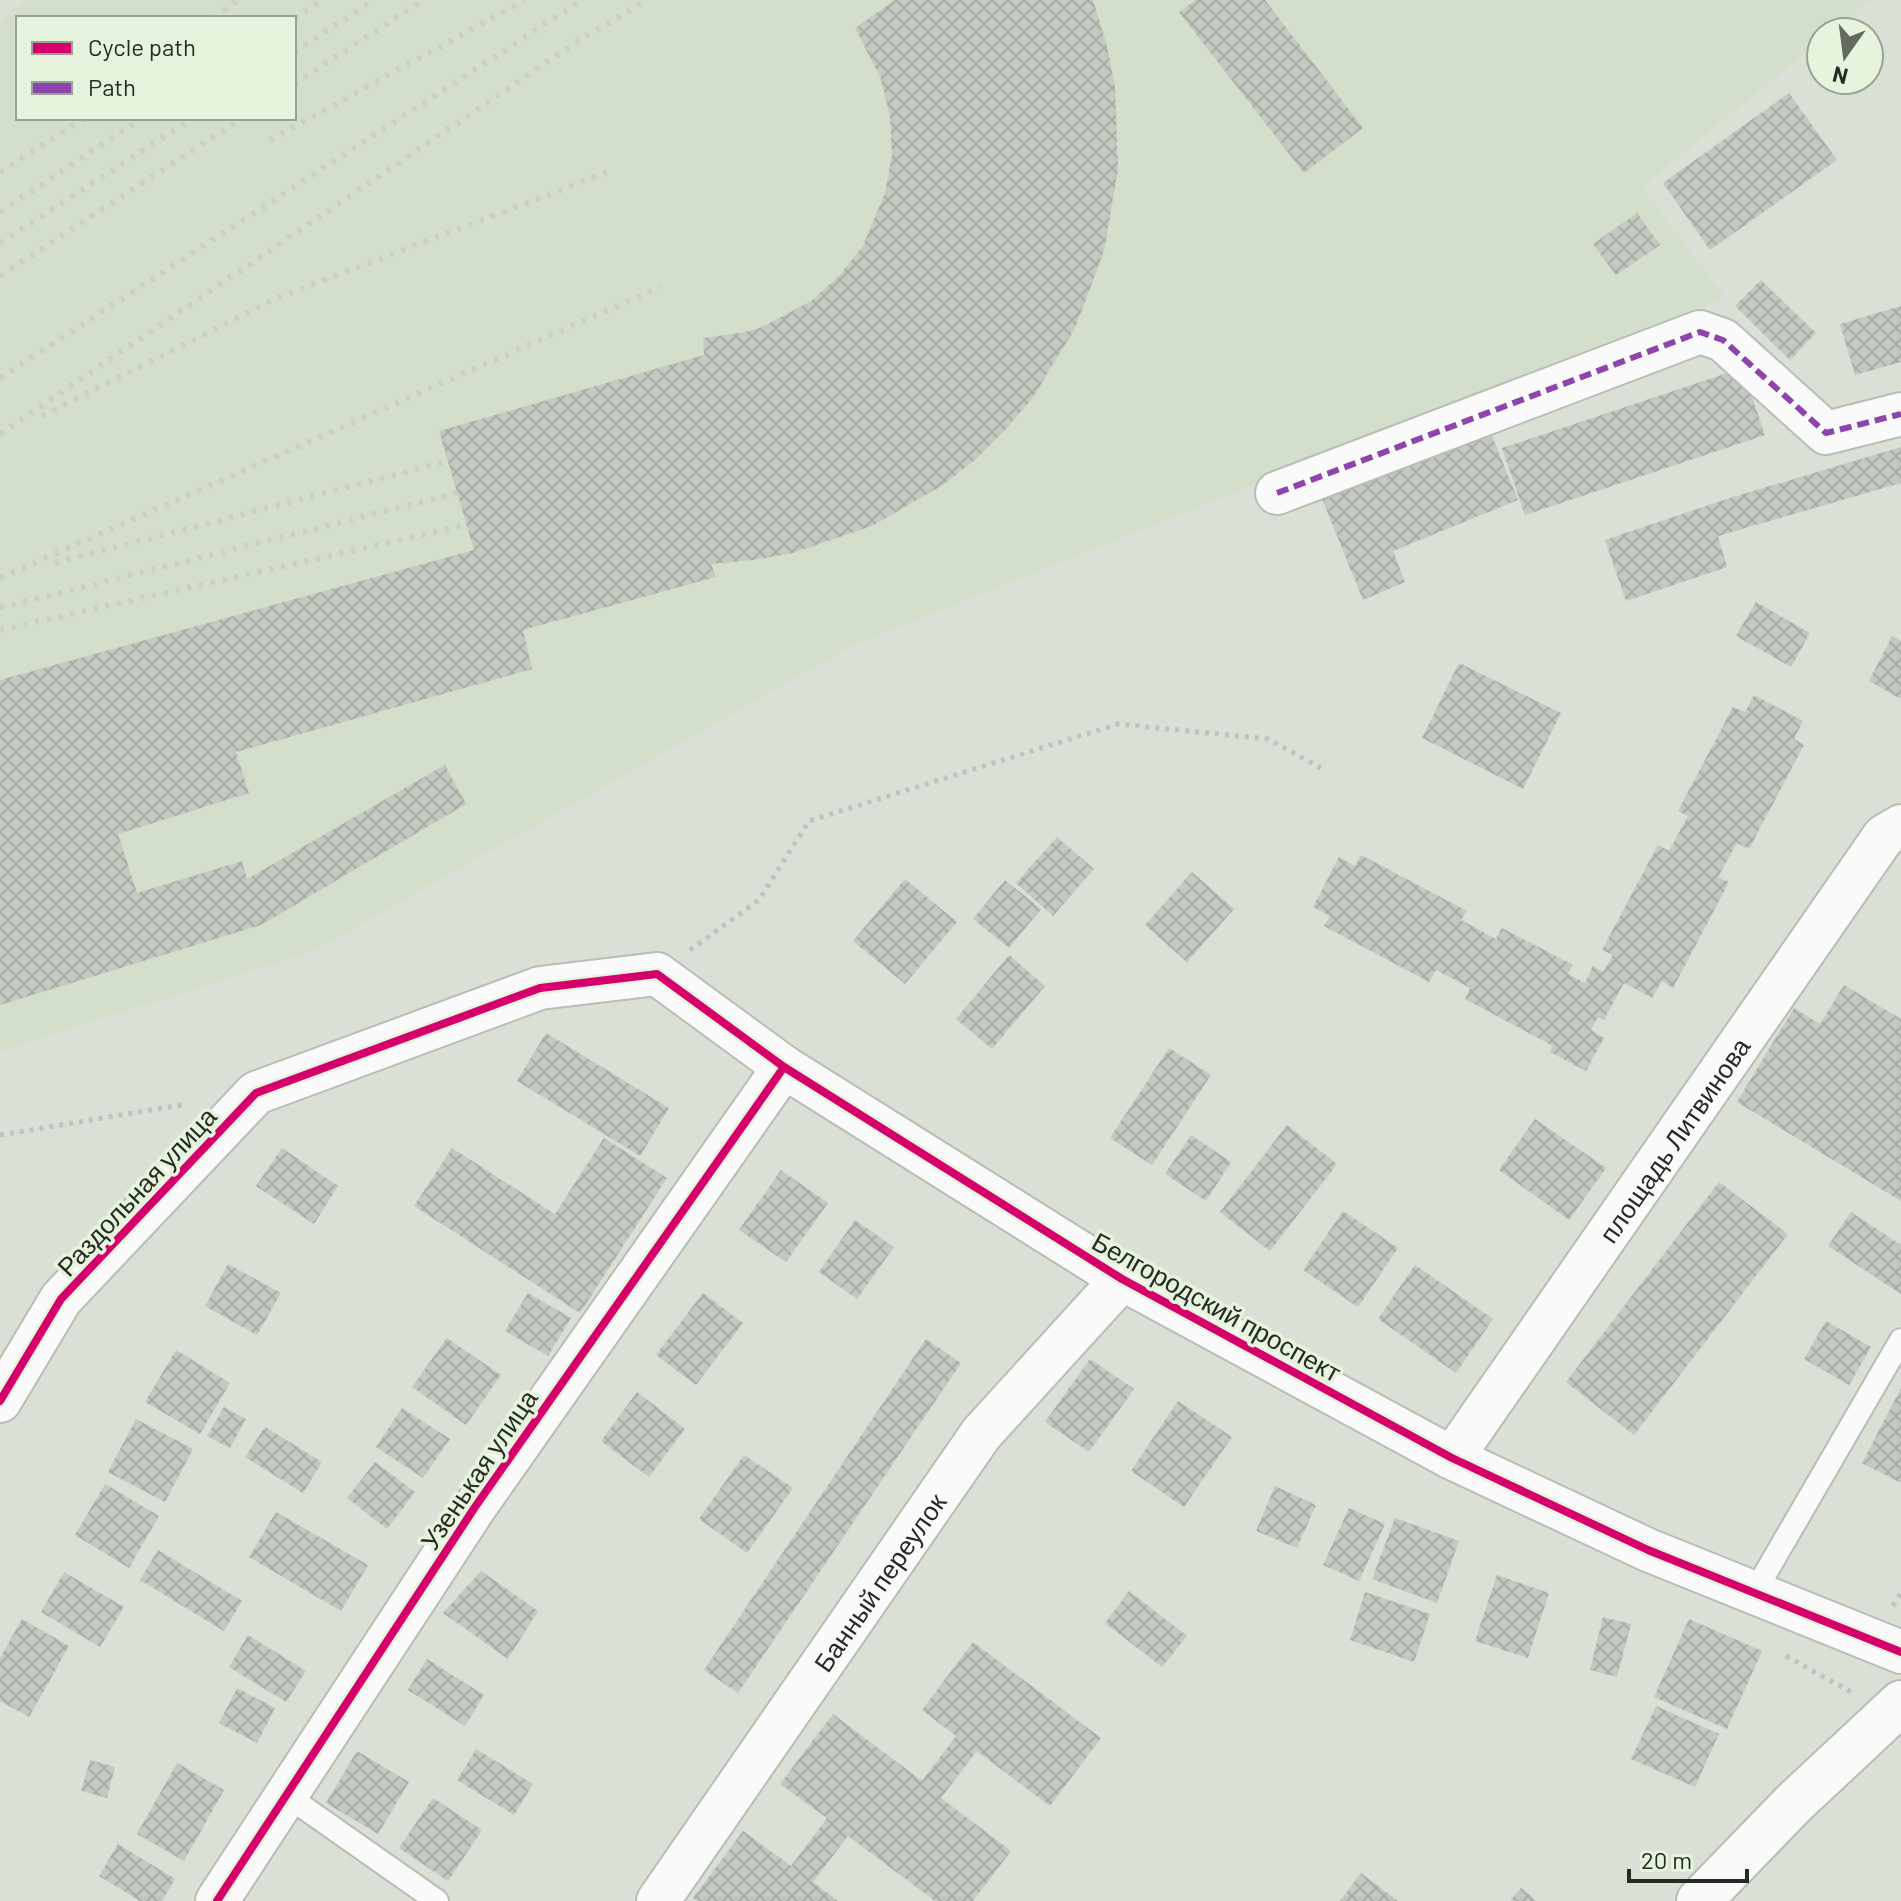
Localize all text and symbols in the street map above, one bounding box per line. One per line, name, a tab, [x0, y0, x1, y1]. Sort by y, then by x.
legend	[16, 16, 296, 120]
north arrow	[1805, 16, 1885, 96]
text: Cycle path	[88, 32, 196, 61]
text: N	[1830, 62, 1850, 91]
text: Path	[88, 72, 136, 101]
street label: площадь Литвинова	[1591, 1030, 1756, 1248]
street label: Раздольная улица	[50, 1100, 222, 1282]
street label: Белгородский проспект	[1087, 1225, 1347, 1387]
street label: Узенькая улица	[413, 1383, 543, 1555]
street label: Банный переулок	[806, 1486, 951, 1677]
scale bar	[1629, 1833, 1747, 1883]
text: 20 m	[1641, 1845, 1692, 1874]

